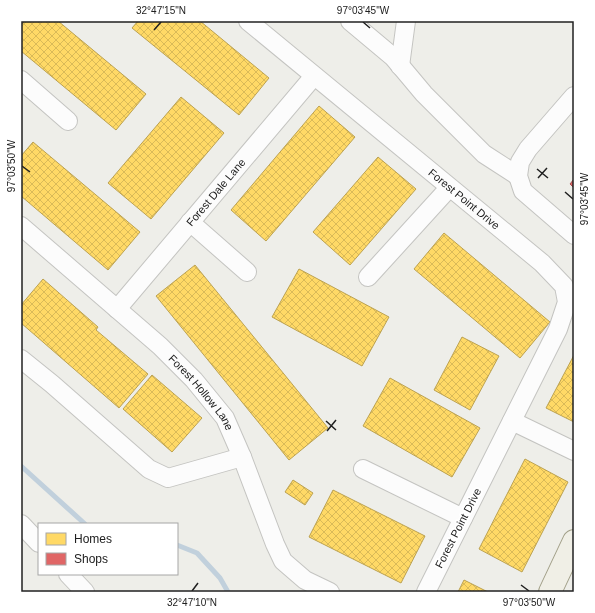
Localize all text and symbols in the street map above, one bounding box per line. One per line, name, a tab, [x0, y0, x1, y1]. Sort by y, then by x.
text: 32°47'15"N	[136, 5, 186, 16]
text: 97°03'45"W	[337, 5, 390, 16]
text: 97°03'50"W	[6, 139, 17, 192]
street label: Forest Dale Lane	[184, 156, 248, 228]
street label: Forest Point Drive	[426, 166, 502, 232]
text: 97°03'45"W	[579, 172, 590, 225]
street label: Forest Hollow Lane	[166, 352, 236, 432]
street label: Forest Point Drive	[433, 486, 483, 570]
legend	[38, 523, 178, 575]
text: Homes	[74, 532, 112, 546]
text: Shops	[74, 552, 108, 566]
text: 32°47'10"N	[167, 597, 217, 608]
text: 97°03'50"W	[503, 597, 556, 608]

